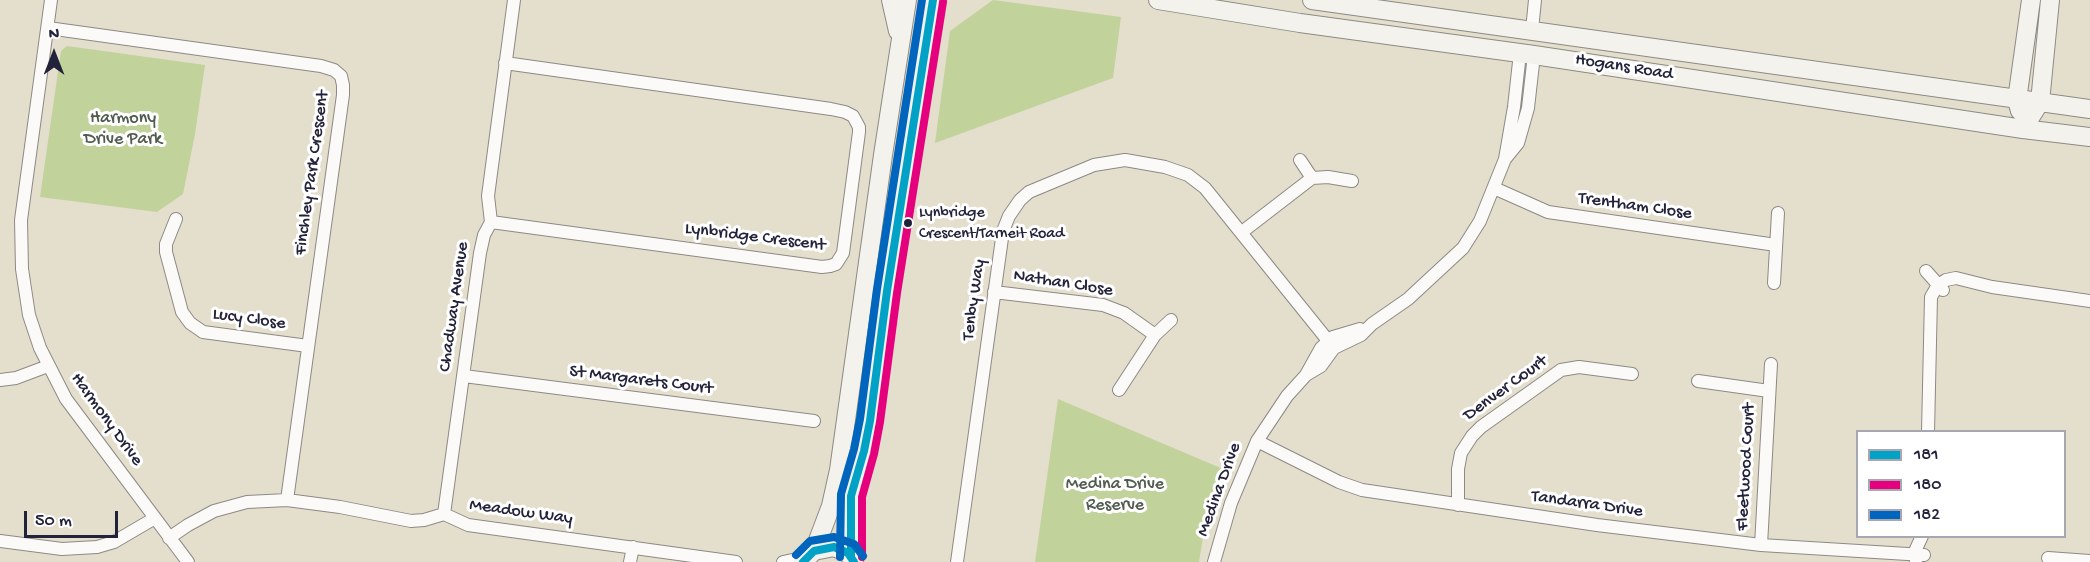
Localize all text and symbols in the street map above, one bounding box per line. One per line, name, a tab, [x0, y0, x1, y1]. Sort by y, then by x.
north arrow	[24, 24, 84, 84]
text: N	[49, 26, 59, 45]
street label: Hogans Road	[1574, 50, 1674, 86]
street label: Finchley Park Crescent	[291, 89, 335, 257]
park label: Harmony Drive Park	[84, 108, 162, 150]
street label: Trentham Close	[1577, 188, 1693, 226]
place label: Lynbridge Crescent/Tarneit Road	[919, 204, 1064, 242]
marker: Lynbridge Crescent/Tarneit Road	[902, 217, 914, 229]
street label: Lynbridge Crescent	[683, 219, 827, 257]
street label: Chadway Avenue	[435, 241, 475, 373]
street label: Tenby Way	[959, 258, 991, 342]
street label: Nathan Close	[1012, 265, 1114, 303]
street label: Lucy Close	[211, 304, 287, 336]
street label: Denver Court	[1460, 351, 1552, 427]
street label: St Margarets Court	[568, 361, 714, 401]
street label: Harmony Drive	[65, 369, 147, 471]
street label: Fleetwood Court	[1733, 403, 1761, 531]
legend	[1856, 430, 2066, 538]
street label: Medina Drive	[1193, 440, 1247, 540]
text: 181	[1914, 445, 1938, 466]
park label: Medina Drive Reserve	[1066, 474, 1164, 516]
text: 180	[1914, 475, 1941, 496]
street label: Tandarra Drive	[1530, 486, 1644, 524]
street label: Meadow Way	[468, 495, 574, 531]
scale bar	[27, 499, 122, 537]
text: 182	[1914, 505, 1940, 526]
text: 50 m	[35, 511, 72, 532]

